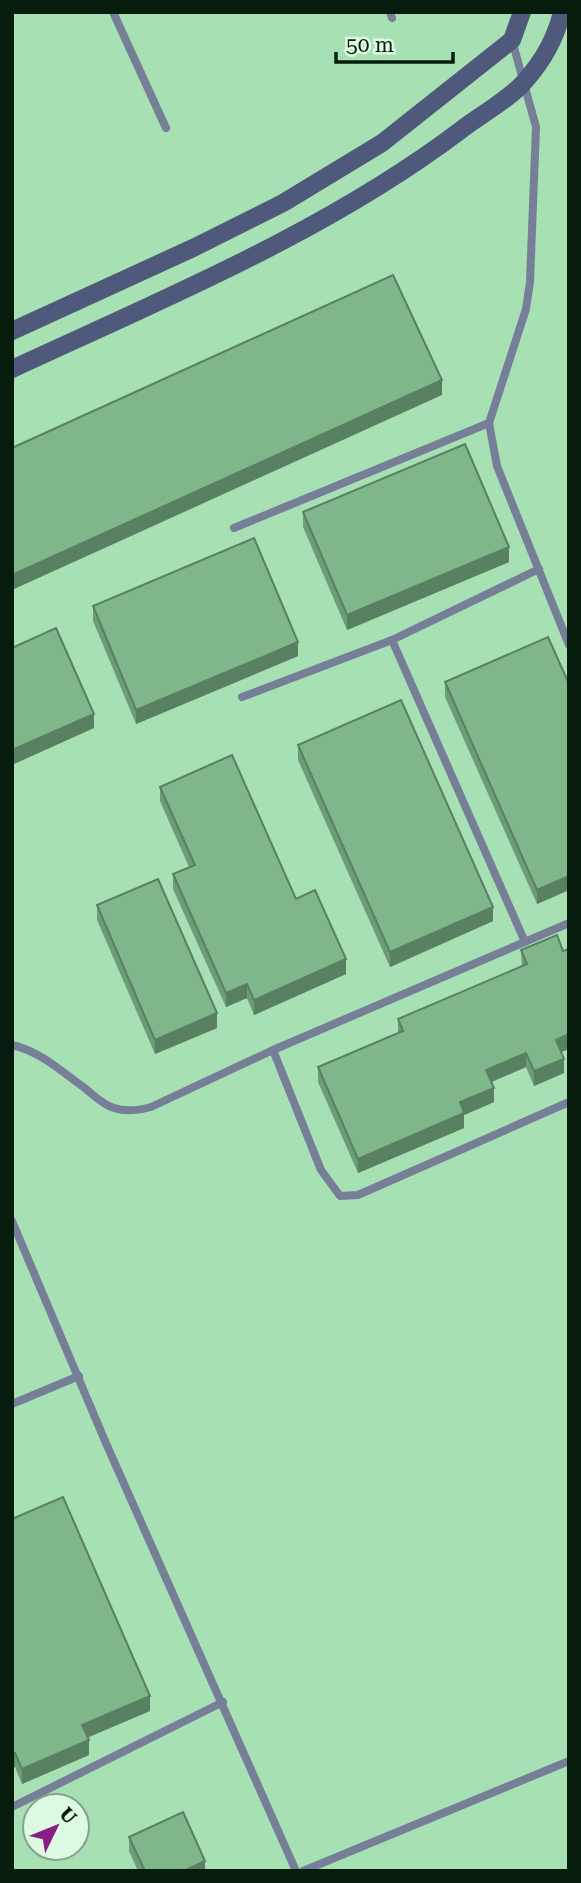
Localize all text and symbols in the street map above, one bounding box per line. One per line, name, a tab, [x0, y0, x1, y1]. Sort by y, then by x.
scale bar	[336, 21, 453, 65]
text: 50 m	[346, 33, 394, 57]
north arrow	[21, 1792, 91, 1862]
text: U	[55, 1803, 82, 1829]

